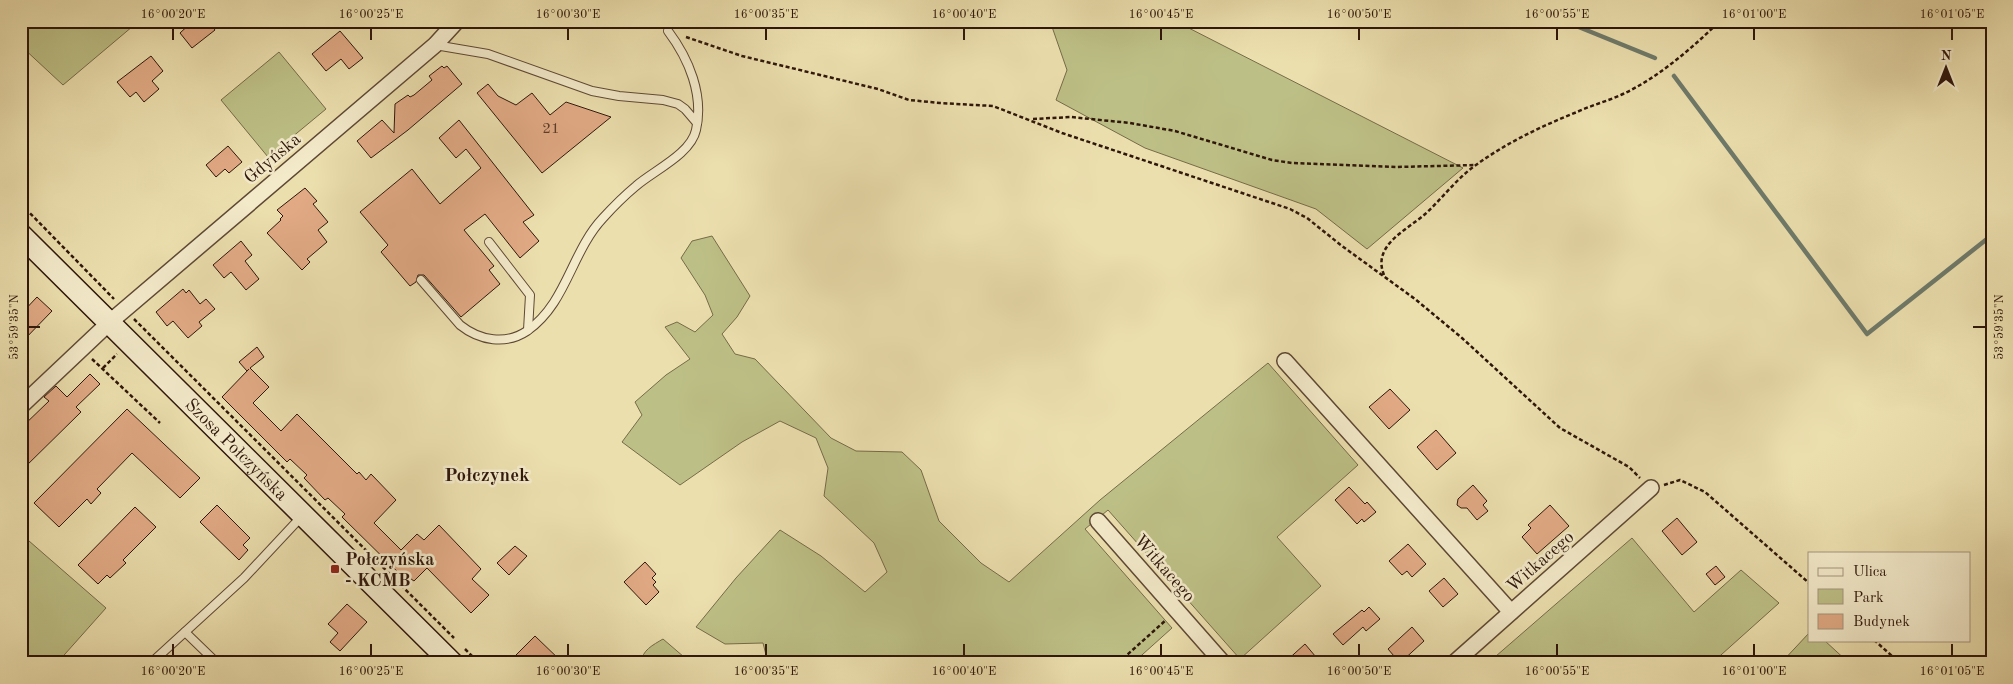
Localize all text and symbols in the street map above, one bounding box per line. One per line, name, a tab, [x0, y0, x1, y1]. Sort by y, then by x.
text: 16°00'25"E	[339, 8, 403, 21]
text: 16°00'35"E	[734, 8, 798, 21]
text: 16°00'45"E	[1129, 8, 1193, 21]
text: 16°00'50"E	[1327, 8, 1391, 21]
text: 16°00'55"E	[1525, 8, 1589, 21]
text: 16°01'05"E	[1920, 8, 1984, 21]
text: 16°00'20"E	[141, 9, 205, 21]
text: 16°00'30"E	[536, 9, 600, 21]
text: 16°00'40"E	[932, 9, 996, 21]
text: 16°01'00"E	[1722, 9, 1786, 21]
north arrow	[1920, 42, 1970, 92]
text: N	[1941, 49, 1952, 63]
house number: 21	[542, 122, 560, 137]
street label: Gdyńska	[241, 130, 304, 187]
text: 53°59'35"N	[8, 294, 21, 360]
text: 53°59'35"N	[1993, 294, 2006, 360]
street label: Szosa Połczyńska	[181, 396, 291, 504]
district label: Połczynek	[444, 467, 530, 486]
street label: Witkacego	[1504, 528, 1578, 596]
street label: Witkacego	[1130, 532, 1198, 606]
place label: Połczyńska - KCMB	[345, 551, 434, 590]
legend	[1808, 552, 1970, 642]
marker: Połczyńska - KCMB	[329, 563, 341, 575]
text: Ulica	[1853, 565, 1887, 580]
text: Park	[1853, 591, 1884, 606]
text: Budynek	[1853, 615, 1910, 630]
text: 16°00'25"E	[339, 665, 403, 678]
text: 16°00'35"E	[734, 665, 798, 678]
text: 16°00'45"E	[1129, 665, 1193, 678]
text: 16°00'50"E	[1327, 665, 1391, 678]
text: 16°00'55"E	[1525, 665, 1589, 678]
text: 16°01'05"E	[1920, 665, 1984, 678]
text: 16°00'20"E	[141, 666, 205, 678]
text: 16°00'30"E	[536, 666, 600, 678]
text: 16°00'40"E	[932, 666, 996, 678]
text: 16°01'00"E	[1722, 666, 1786, 678]

